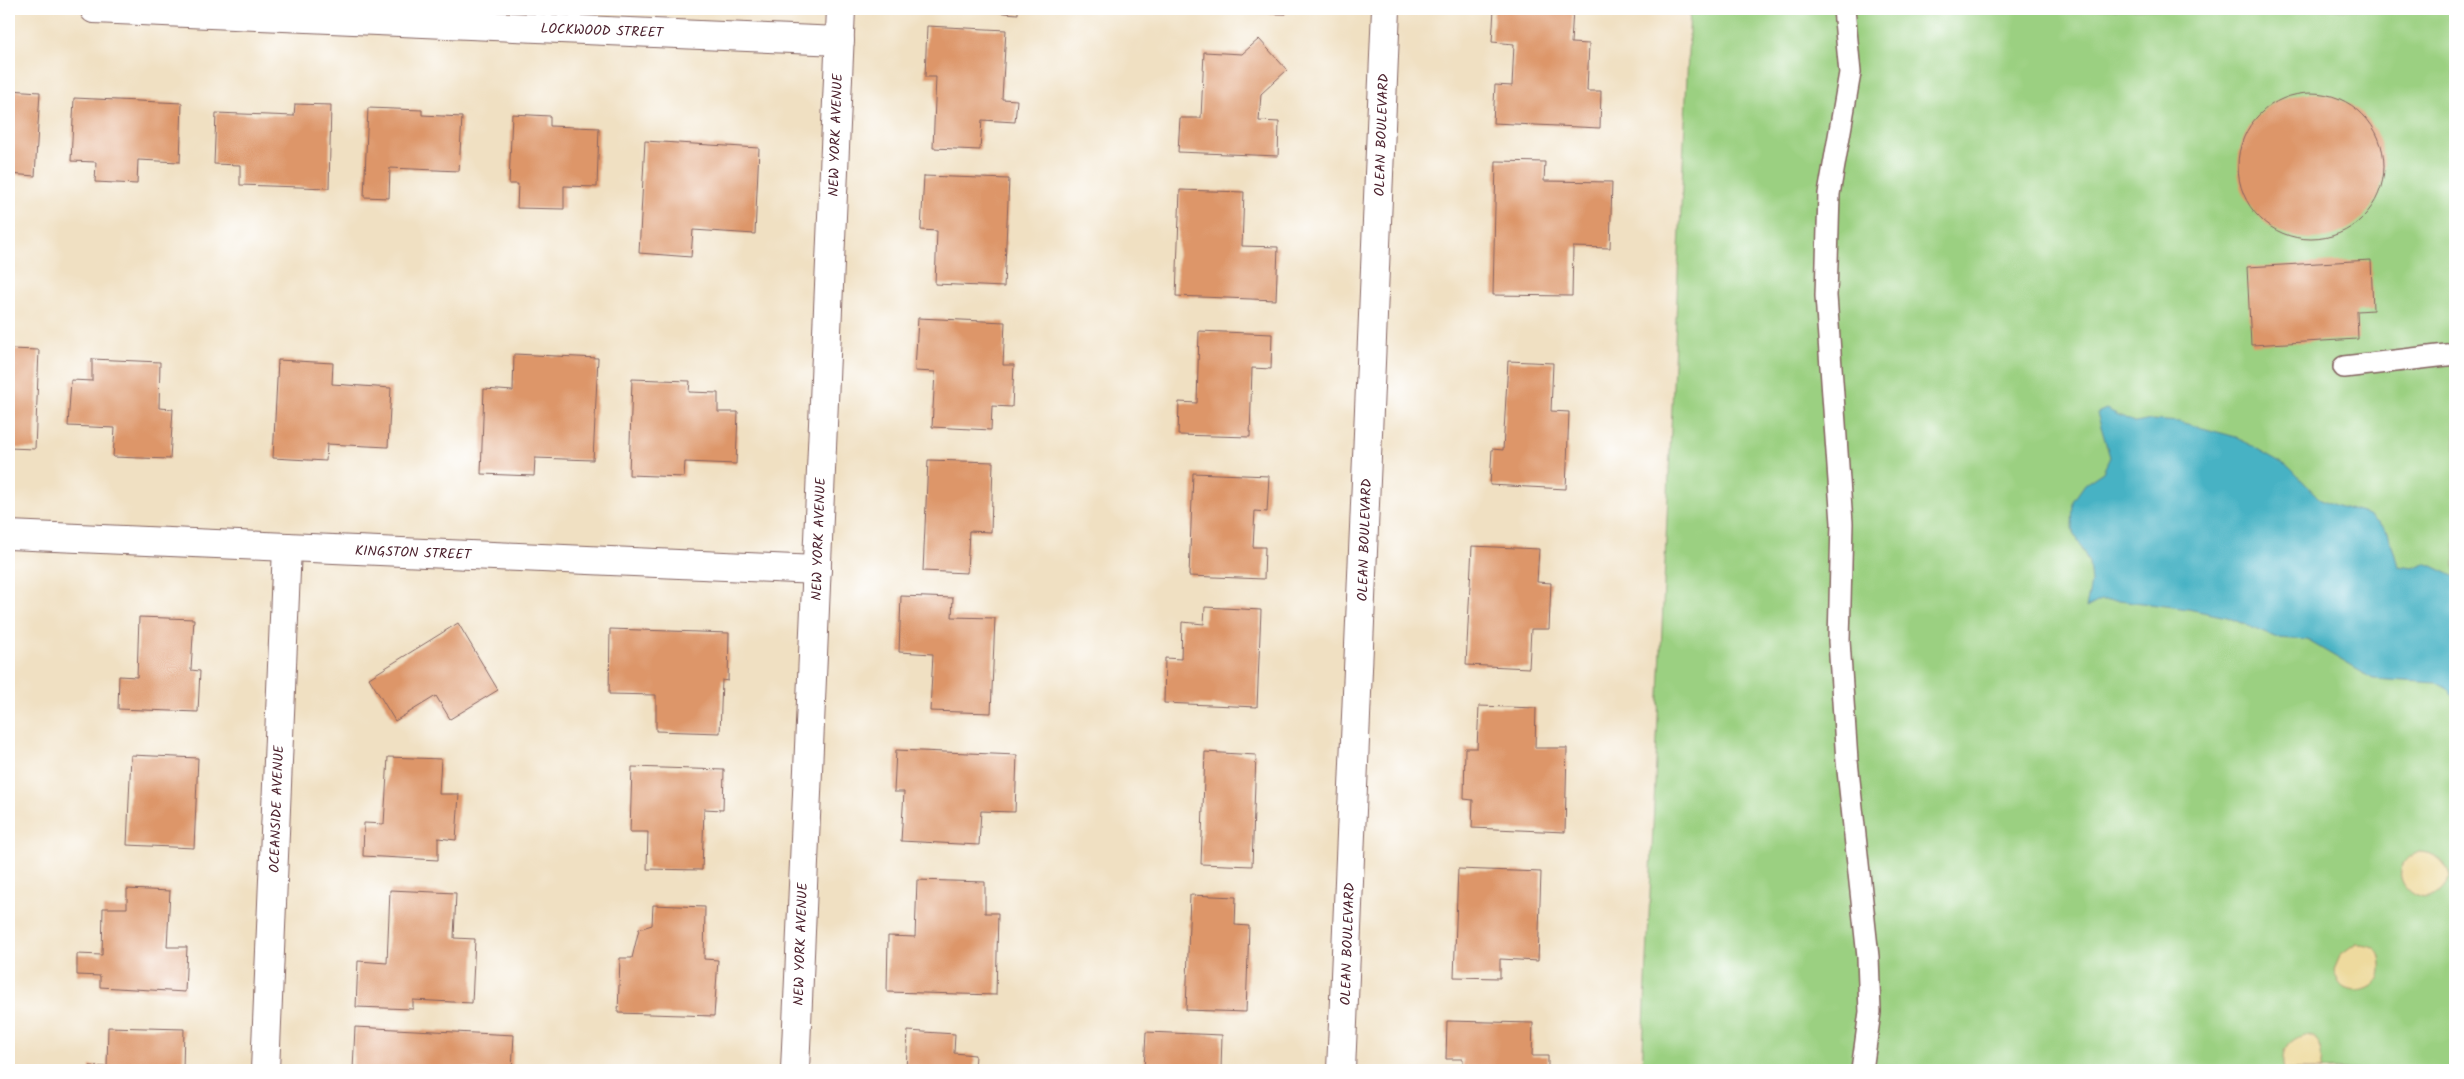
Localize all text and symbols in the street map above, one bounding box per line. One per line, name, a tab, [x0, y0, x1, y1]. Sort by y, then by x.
street label: LOCKWOOD STREET	[540, 18, 665, 44]
street label: NEW YORK AVENUE	[823, 72, 849, 197]
street label: OLEAN BOULEVARD	[1369, 73, 1395, 197]
street label: NEW YORK AVENUE	[806, 476, 832, 601]
street label: OLEAN BOULEVARD	[1352, 478, 1378, 602]
street label: KINGSTON STREET	[355, 540, 473, 566]
street label: OCEANSIDE AVENUE	[264, 744, 290, 873]
street label: NEW YORK AVENUE	[788, 881, 814, 1006]
street label: OLEAN BOULEVARD	[1335, 882, 1361, 1006]

